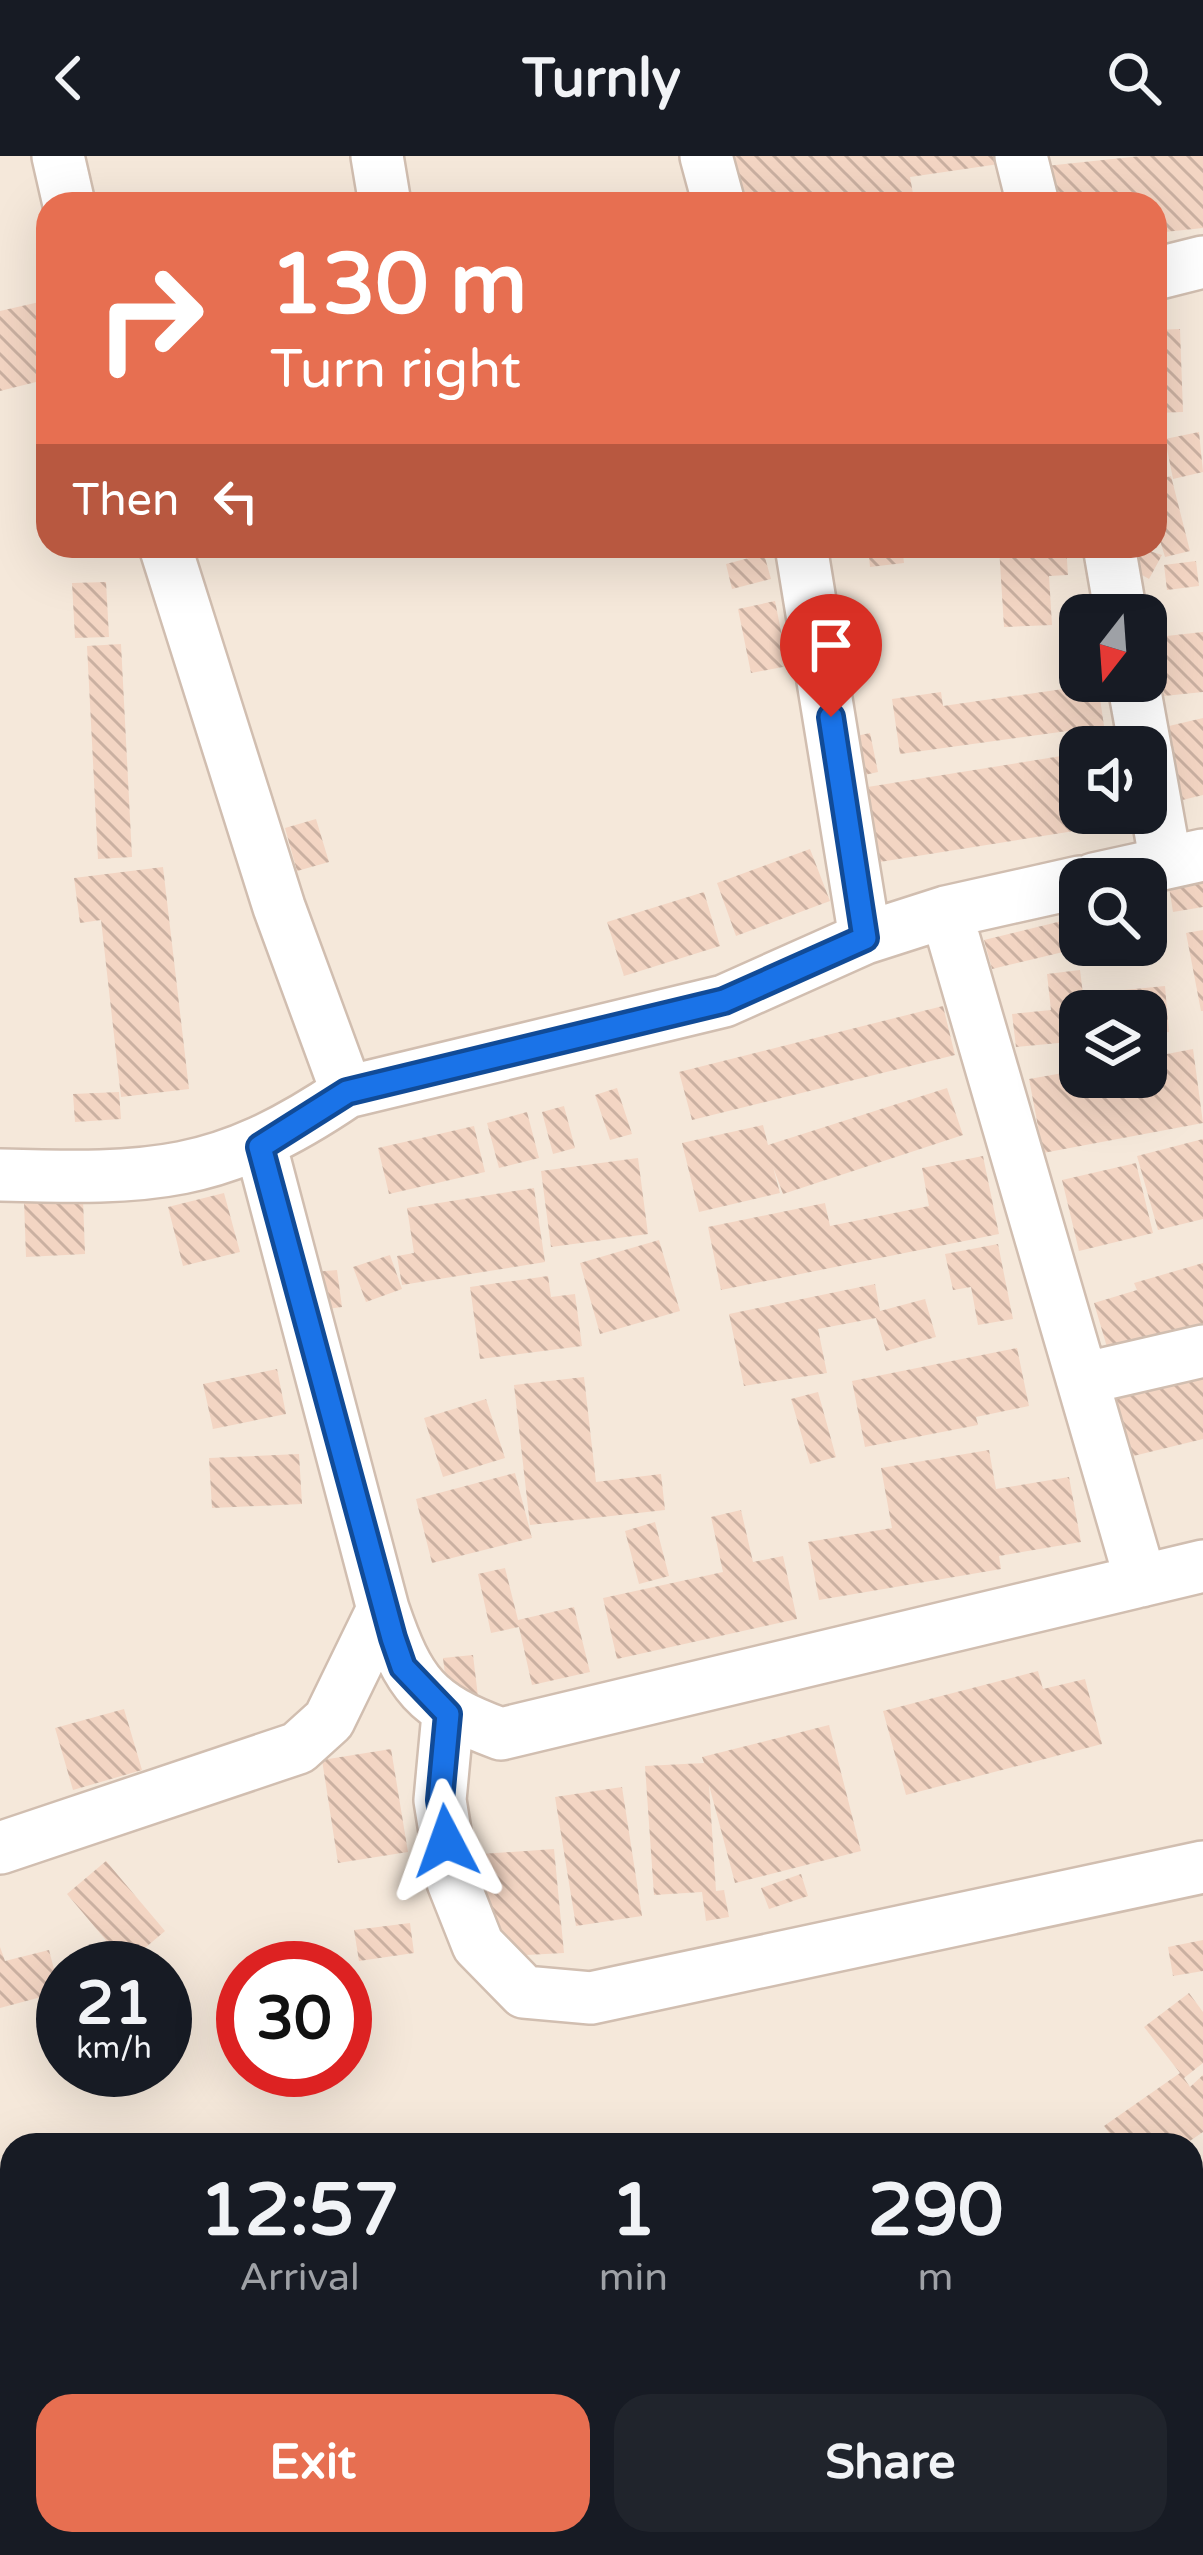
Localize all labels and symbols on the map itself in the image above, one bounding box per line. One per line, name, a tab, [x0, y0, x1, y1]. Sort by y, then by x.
pin	[780, 594, 882, 717]
north arrow	[1059, 594, 1167, 702]
position arrow	[383, 1778, 509, 1904]
speed limit sign: 30	[216, 1941, 372, 2097]

